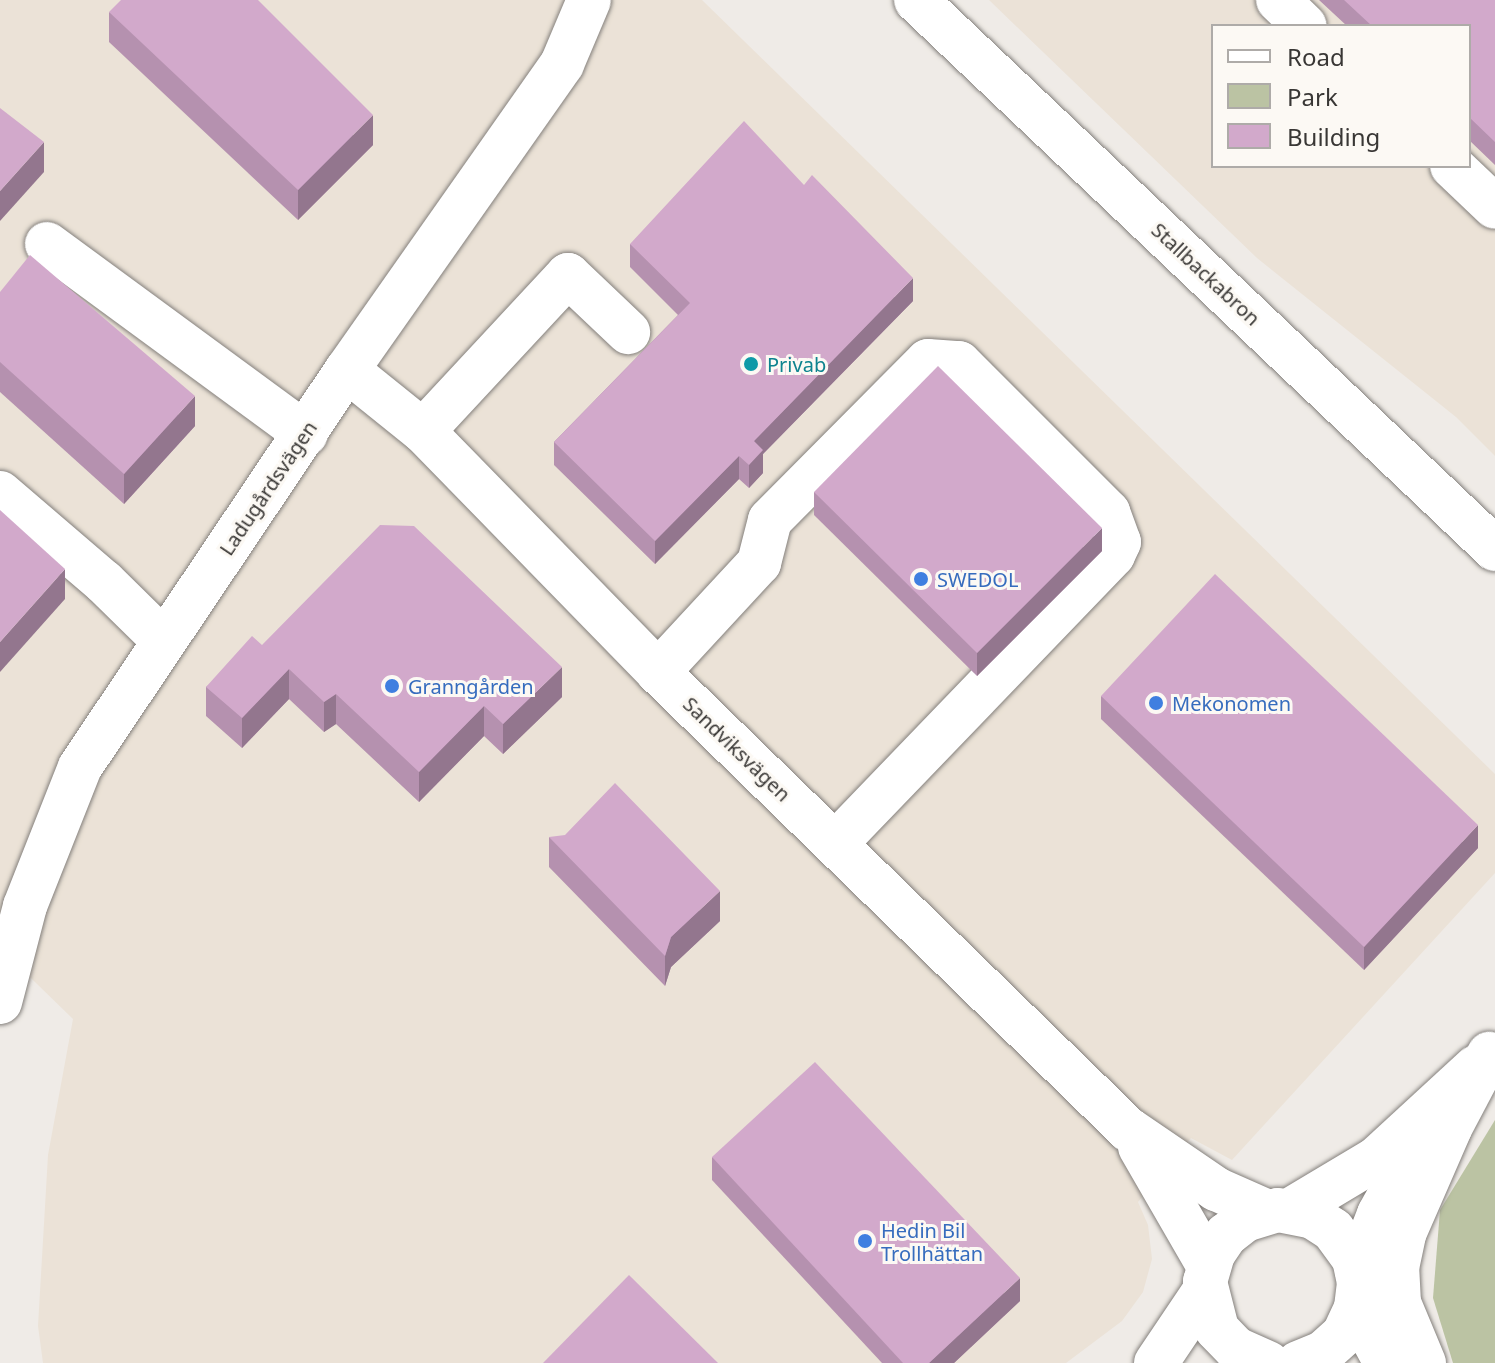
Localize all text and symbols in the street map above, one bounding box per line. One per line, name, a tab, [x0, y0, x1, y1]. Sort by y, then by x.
legend	[1211, 24, 1471, 168]
text: Road	[1287, 40, 1345, 73]
text: Park	[1287, 80, 1338, 113]
text: Building	[1287, 120, 1380, 153]
street label: Stallbackabron	[1147, 218, 1265, 330]
place label: Privab	[767, 352, 826, 376]
marker: Privab	[742, 355, 760, 373]
street label: Ladugårdsvägen	[214, 416, 322, 560]
place label: SWEDOL	[937, 567, 1018, 591]
marker: SWEDOL	[912, 570, 930, 588]
place label: Granngården	[408, 674, 534, 698]
marker: Granngården	[383, 677, 401, 695]
place label: Mekonomen	[1172, 691, 1291, 715]
street label: Sandviksvägen	[678, 692, 796, 806]
marker: Mekonomen	[1147, 694, 1165, 712]
place label: Hedin Bil Trollhättan	[881, 1218, 983, 1265]
marker: Hedin Bil Trollhättan	[856, 1232, 874, 1250]

